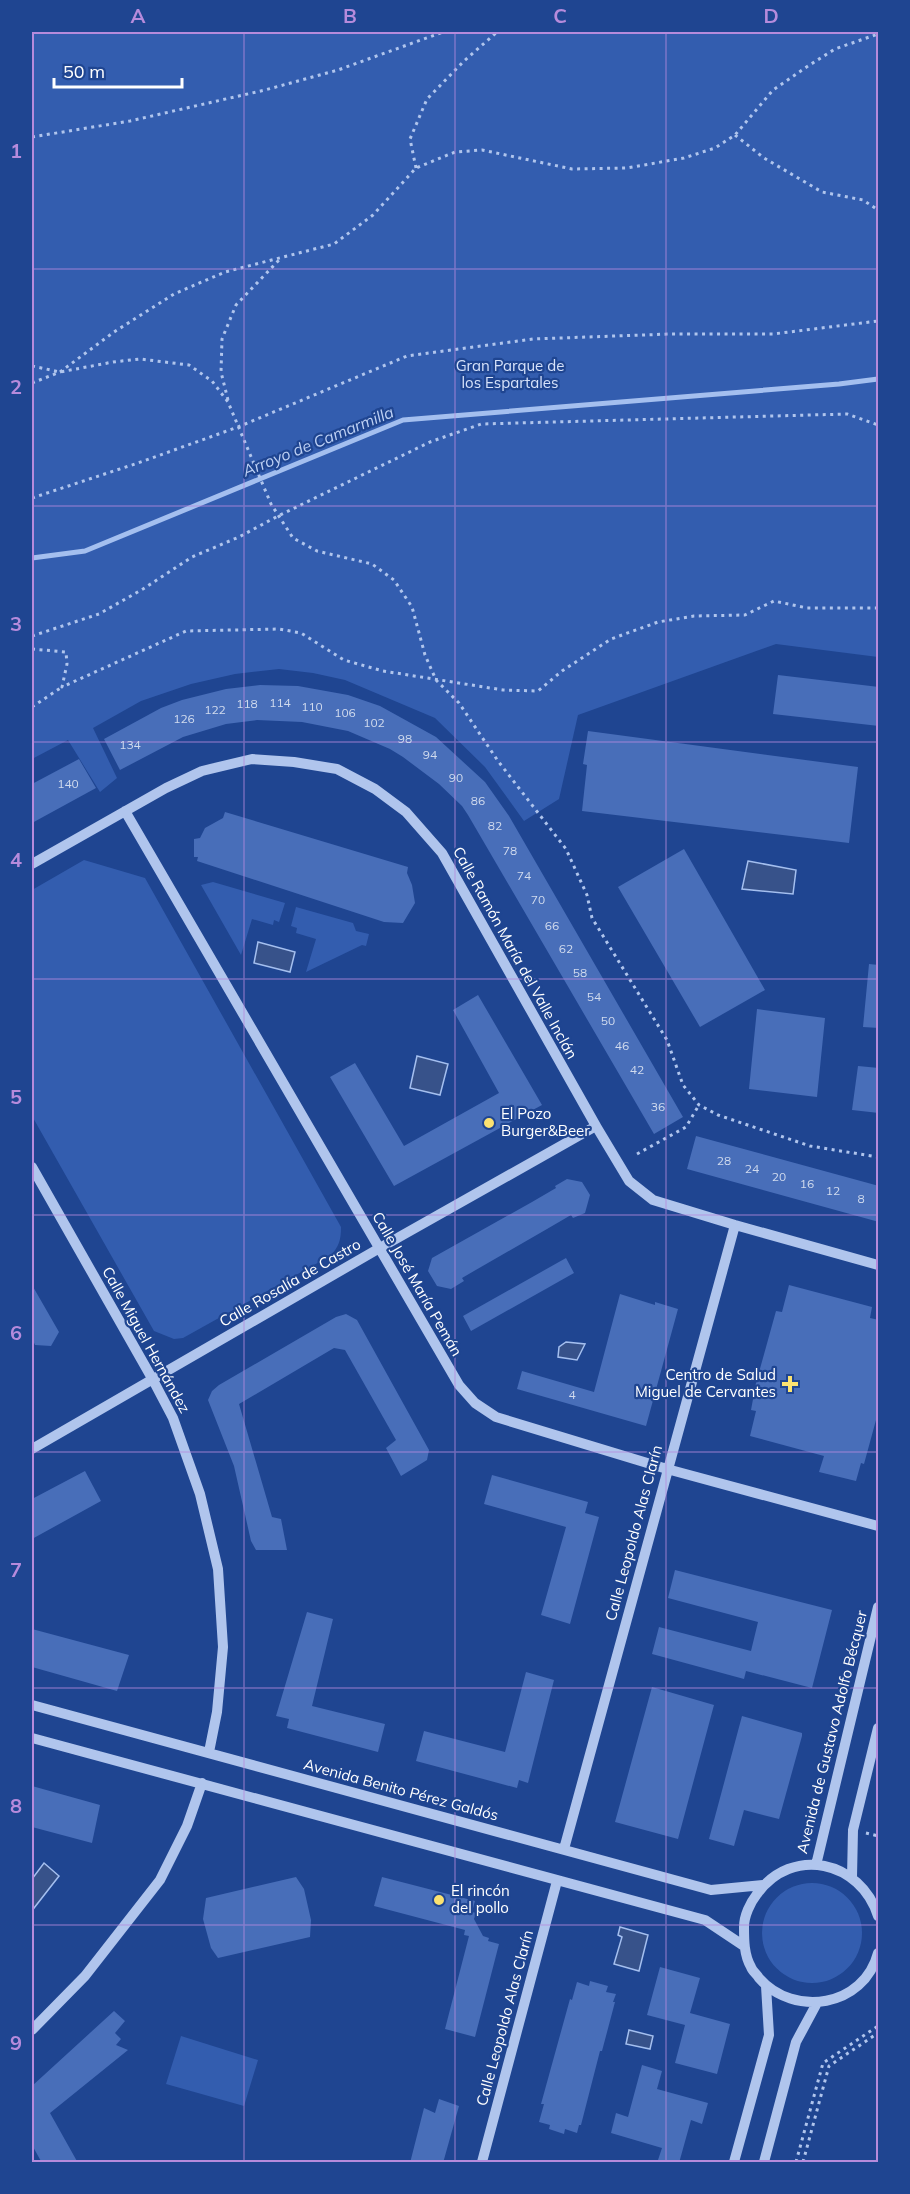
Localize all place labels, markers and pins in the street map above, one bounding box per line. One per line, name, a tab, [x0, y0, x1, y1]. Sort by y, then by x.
place label: El Pozo Burger&Beer	[501, 1104, 590, 1140]
marker: El Pozo Burger&Beer	[482, 1116, 496, 1130]
place label: Centro de Salud Miguel de Cervantes	[635, 1365, 776, 1401]
marker: Centro de Salud Miguel de Cervantes	[781, 1375, 799, 1393]
place label: El rincón del pollo	[451, 1881, 510, 1917]
marker: El rincón del pollo	[432, 1893, 446, 1907]

